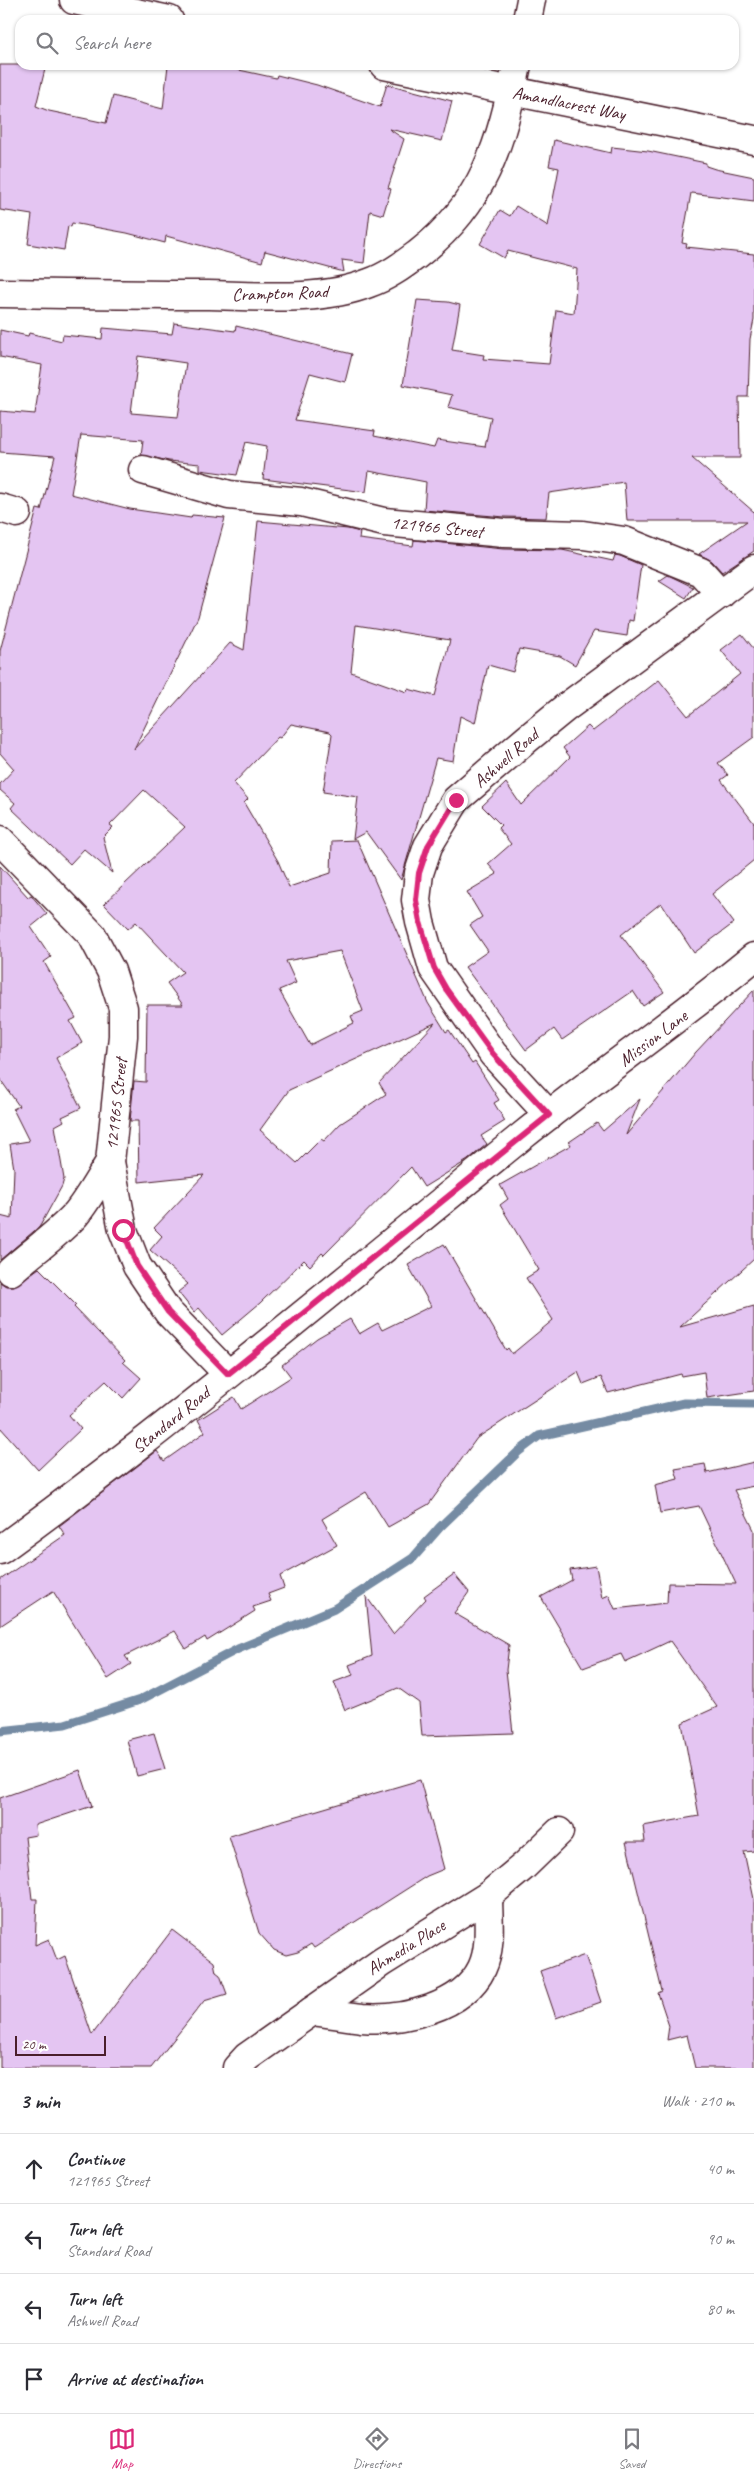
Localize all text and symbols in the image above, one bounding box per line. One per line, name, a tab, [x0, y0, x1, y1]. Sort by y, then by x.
search box	[15, 15, 739, 70]
icon: search	[33, 29, 61, 57]
text: Search here	[73, 31, 150, 55]
street label: Amandlacrest Way	[511, 81, 629, 125]
street label: Crampton Road	[232, 280, 331, 306]
street label: 121966 Street	[390, 511, 487, 543]
street label: Ashwell Road	[469, 722, 545, 792]
route end	[445, 789, 468, 812]
street label: Mission Lane	[614, 1004, 693, 1071]
street label: 121965 Street	[100, 1054, 132, 1151]
route start	[112, 1219, 135, 1242]
street label: Standard Road	[128, 1380, 217, 1458]
street label: Ahmedia Place	[363, 1914, 450, 1980]
scale bar	[15, 2033, 106, 2056]
text: 20 m	[22, 2036, 46, 2053]
text: 3 min	[20, 2088, 60, 2114]
text: Walk · 210 m	[662, 2091, 734, 2111]
text: Continue	[67, 2147, 124, 2171]
icon: ahead	[20, 2155, 48, 2183]
text: 40 m	[707, 2159, 734, 2179]
text: 121965 Street	[67, 2171, 149, 2191]
text: Turn left	[67, 2217, 122, 2241]
icon: left	[20, 2225, 48, 2253]
text: 90 m	[707, 2229, 734, 2249]
text: Standard Road	[67, 2241, 151, 2261]
text: Turn left	[67, 2287, 122, 2311]
icon: left	[20, 2295, 48, 2323]
text: 80 m	[707, 2299, 734, 2319]
text: Ashwell Road	[67, 2311, 137, 2331]
icon: arrive	[20, 2365, 48, 2393]
text: Arrive at destination	[67, 2367, 203, 2391]
tab: Map	[108, 2425, 136, 2472]
tab: Directions	[353, 2425, 401, 2472]
tab: Saved	[618, 2425, 646, 2472]

